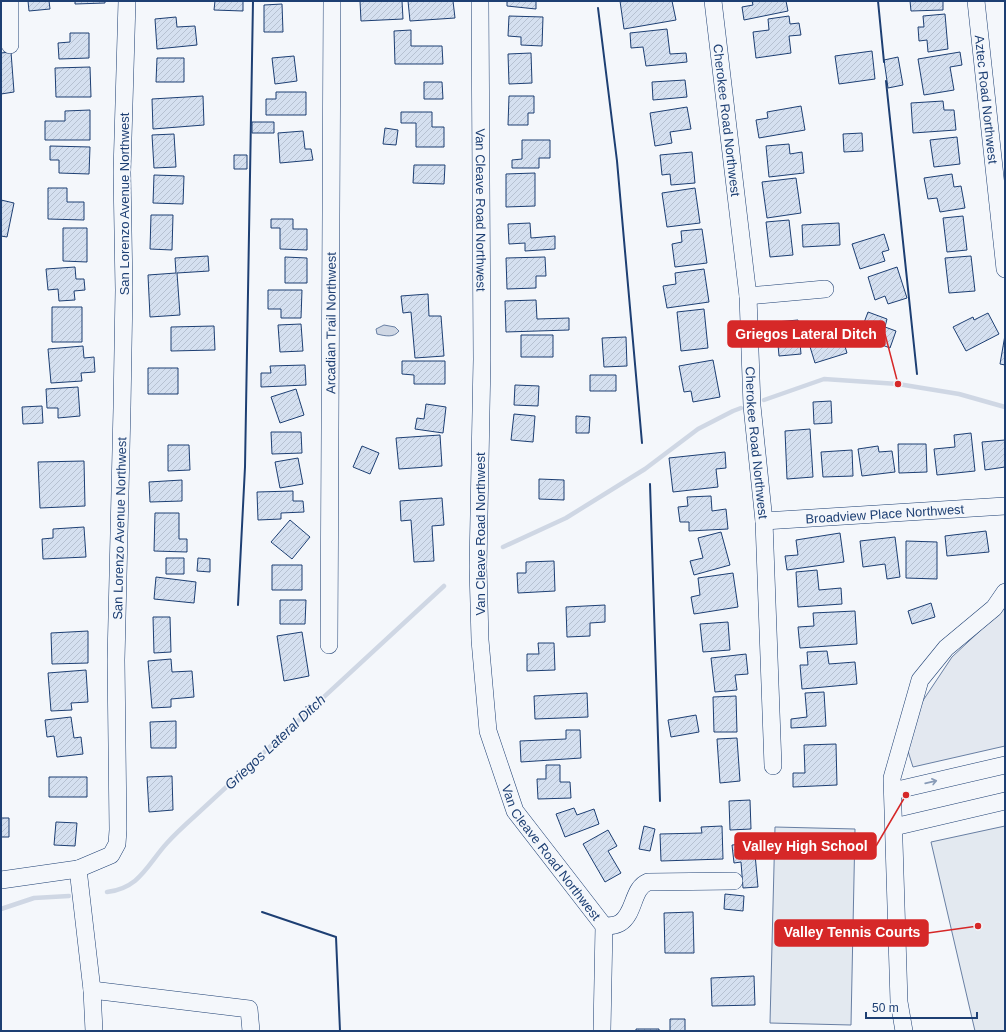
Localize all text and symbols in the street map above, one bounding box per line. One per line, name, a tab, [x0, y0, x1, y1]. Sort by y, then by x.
street label: Aztec Road Northwest	[972, 34, 1001, 165]
street label: Cherokee Road Northwest	[711, 43, 744, 198]
street label: San Lorenzo Avenue Northwest	[117, 112, 132, 295]
street label: Van Cleave Road Northwest	[473, 128, 489, 292]
street label: Arcadian Trail Northwest	[323, 252, 338, 394]
callout: Griegos Lateral Ditch	[728, 321, 885, 347]
text: Griegos Lateral Ditch	[735, 326, 877, 342]
street label: Cherokee Road Northwest	[743, 366, 771, 520]
street label: San Lorenzo Avenue Northwest	[109, 436, 129, 620]
street label: Van Cleave Road Northwest	[473, 452, 488, 616]
street label: Broadview Place Northwest	[805, 501, 965, 526]
water label: Griegos Lateral Ditch	[221, 691, 329, 793]
one-way arrow	[924, 778, 937, 785]
street label: Van Cleave Road Northwest	[499, 783, 604, 923]
callout: Valley High School	[735, 833, 876, 859]
text: Valley High School	[742, 838, 868, 854]
callout: Valley Tennis Courts	[775, 920, 928, 946]
text: Valley Tennis Courts	[784, 924, 921, 940]
scale bar	[866, 994, 977, 1020]
text: 50 m	[872, 1001, 899, 1015]

